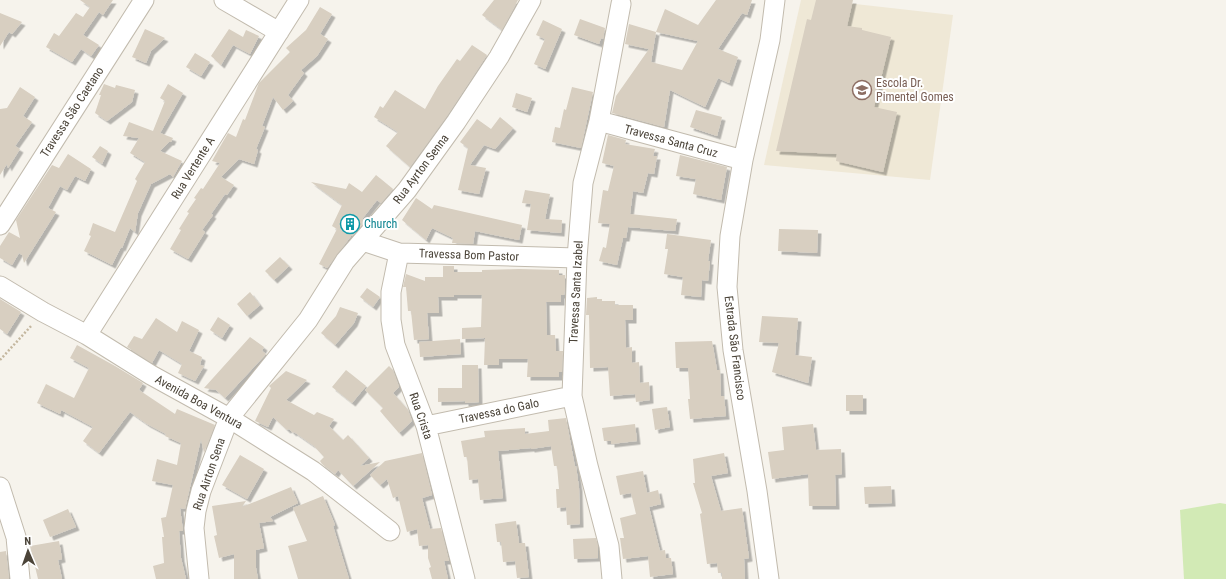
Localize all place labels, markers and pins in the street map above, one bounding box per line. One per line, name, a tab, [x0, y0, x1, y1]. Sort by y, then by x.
place label: Escola Dr. Pimentel Gomes	[876, 76, 954, 104]
school or university icon: Escola Dr. Pimentel Gomes	[851, 79, 873, 101]
building icon: Church	[339, 213, 361, 235]
place label: Church	[364, 217, 397, 231]

